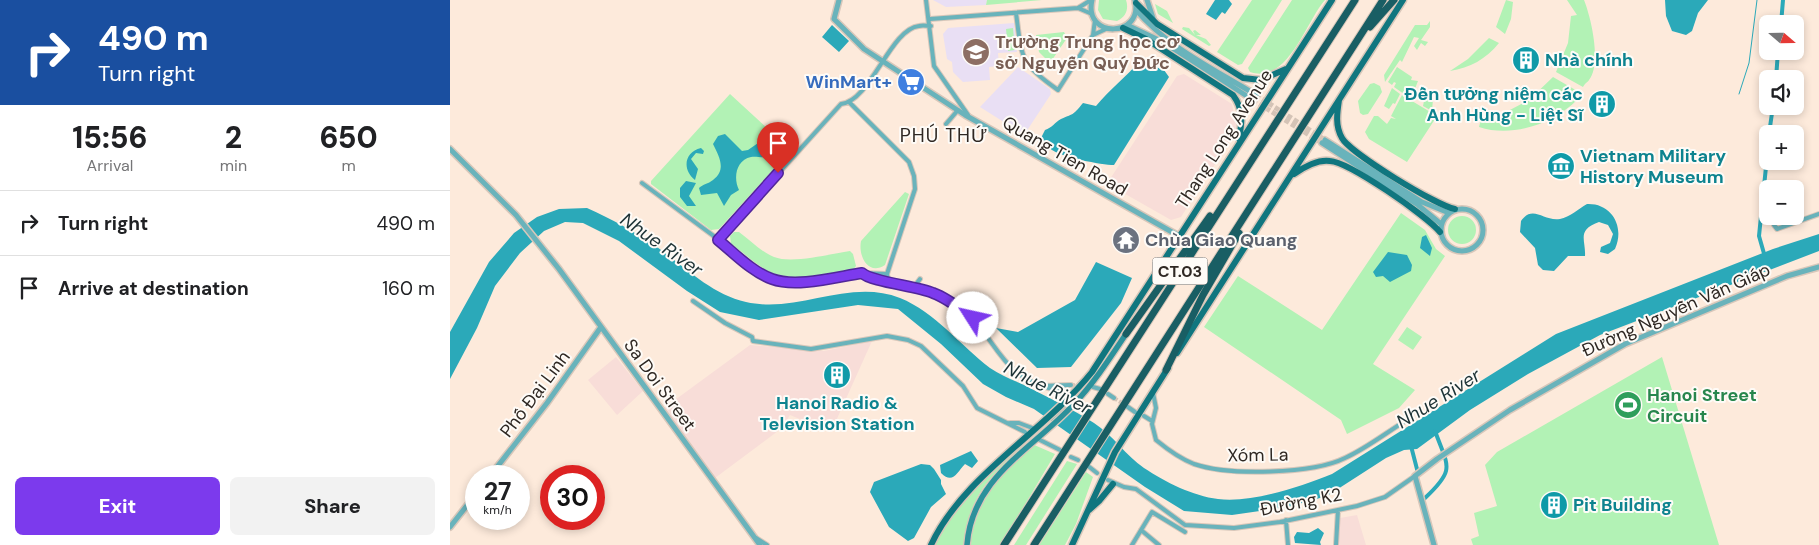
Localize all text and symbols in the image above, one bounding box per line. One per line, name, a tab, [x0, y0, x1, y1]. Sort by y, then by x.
text: 490 m	[98, 15, 209, 61]
north arrow	[1759, 15, 1804, 60]
map controls	[1759, 15, 1804, 225]
icon: right	[15, 20, 80, 85]
place label: Trường Trung học cơ sở Nguyễn Quý Đức	[995, 30, 1180, 75]
school or university icon: Trường Trung học cơ sở Nguyễn Quý Đức	[961, 37, 991, 67]
building icon: Nhà chính	[1511, 45, 1541, 75]
place label: Nhà chính	[1545, 48, 1633, 72]
text: Turn right	[98, 59, 195, 88]
street label: Thang Long Avenue	[1170, 65, 1278, 213]
supermarket icon: WinMart+	[896, 67, 926, 97]
place label: WinMart+	[806, 70, 892, 94]
button: sound	[1759, 70, 1804, 115]
place label: Đền tưởng niệm các Anh Hùng - Liệt Sĩ	[1405, 82, 1584, 127]
building icon: Đền tưởng niệm các Anh Hùng - Liệt Sĩ	[1587, 89, 1617, 119]
street label: Quang Tien Road	[998, 110, 1132, 202]
text: 15:56	[72, 118, 148, 157]
text: 2	[225, 118, 242, 157]
text: 650	[319, 118, 378, 157]
pin	[757, 122, 799, 173]
district label: PHÚ THỨ	[900, 123, 988, 148]
button: +	[1759, 125, 1804, 170]
icon: arrive	[764, 129, 792, 157]
place label: Vietnam Military History Museum	[1580, 144, 1726, 189]
museum icon: Vietnam Military History Museum	[1546, 151, 1576, 181]
text: Arrival	[87, 155, 133, 176]
text: min	[220, 155, 247, 176]
text: m	[341, 155, 356, 176]
button: −	[1759, 180, 1804, 225]
water label: Nhue River	[616, 207, 709, 282]
icon: right	[15, 209, 43, 237]
text: Turn right	[58, 211, 148, 236]
text: 490 m	[377, 211, 435, 236]
temple icon: Chùa Giao Quang	[1111, 225, 1141, 255]
place label: Chùa Giao Quang	[1145, 228, 1298, 252]
road number: CT.03	[1152, 258, 1208, 284]
street label: Đường Nguyễn Văn Giáp	[1578, 258, 1774, 362]
icon: arrive	[15, 274, 43, 302]
text: Arrive at destination	[58, 276, 249, 301]
text: 160 m	[382, 276, 435, 301]
position arrow	[946, 291, 998, 343]
street label: Sa Doi Street	[618, 334, 702, 436]
street label: Phố Đại Linh	[495, 346, 575, 442]
water label: Nhue River	[1000, 355, 1097, 421]
building icon: Hanoi Radio & Television Station	[822, 360, 852, 390]
water label: Nhue River	[1391, 362, 1486, 434]
place label: Hanoi Street Circuit	[1647, 383, 1757, 428]
sports icon: Hanoi Street Circuit	[1613, 390, 1643, 420]
place label: Hanoi Radio & Television Station	[759, 391, 915, 436]
street label: Xóm La	[1227, 442, 1289, 468]
speed limit sign: 30	[540, 465, 605, 530]
text: 27	[484, 475, 511, 508]
button: Exit	[15, 477, 220, 535]
button: Share	[230, 477, 435, 535]
street label: Đường K2	[1258, 482, 1344, 522]
building icon: Pit Building	[1539, 490, 1569, 520]
place label: Pit Building	[1573, 493, 1672, 517]
text: km/h	[483, 502, 512, 518]

